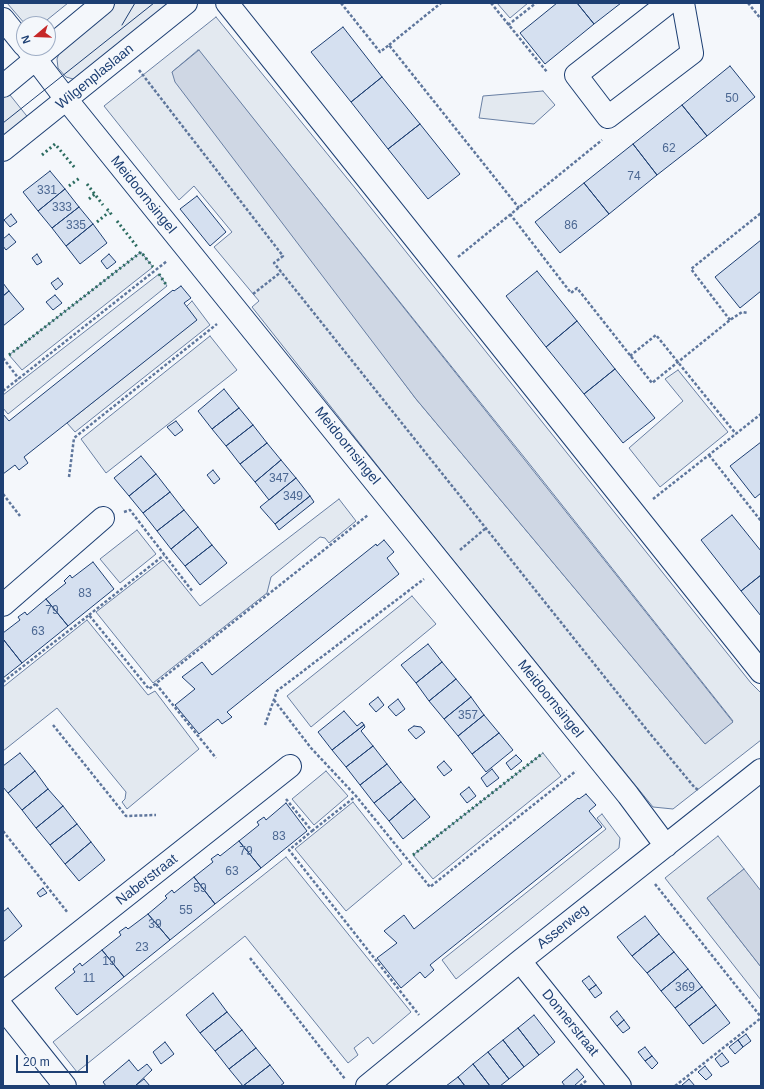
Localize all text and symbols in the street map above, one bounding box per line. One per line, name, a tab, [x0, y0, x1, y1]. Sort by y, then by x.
north arrow	[16, 16, 56, 56]
text: N	[19, 34, 33, 45]
street label: Wilgenplaslaan	[53, 41, 137, 113]
house number: 50	[725, 92, 739, 106]
house number: 62	[662, 142, 676, 156]
street label: Meidoornsingel	[107, 153, 179, 237]
house number: 74	[627, 170, 641, 184]
house number: 331	[37, 184, 57, 198]
house number: 333	[52, 201, 72, 215]
house number: 335	[66, 219, 86, 233]
house number: 86	[564, 219, 578, 233]
street label: Meidoornsingel	[311, 404, 383, 488]
house number: 347	[269, 472, 289, 486]
house number: 349	[283, 490, 303, 504]
house number: 83	[78, 587, 92, 601]
house number: 79	[45, 604, 59, 618]
house number: 63	[31, 625, 45, 639]
street label: Meidoornsingel	[514, 657, 586, 741]
house number: 357	[458, 709, 478, 723]
house number: 83	[272, 830, 286, 844]
house number: 79	[239, 845, 253, 859]
street label: Naberstraat	[113, 851, 181, 909]
house number: 63	[225, 865, 239, 879]
house number: 59	[193, 882, 207, 896]
street label: Asserweg	[534, 901, 592, 953]
house number: 55	[179, 904, 193, 918]
house number: 39	[148, 918, 162, 932]
house number: 23	[135, 941, 149, 955]
house number: 19	[102, 955, 116, 969]
house number: 11	[83, 972, 95, 986]
house number: 369	[675, 981, 695, 995]
street label: Donnerstraat	[538, 986, 602, 1060]
scale bar	[18, 1047, 90, 1073]
text: 20 m	[23, 1055, 50, 1069]

